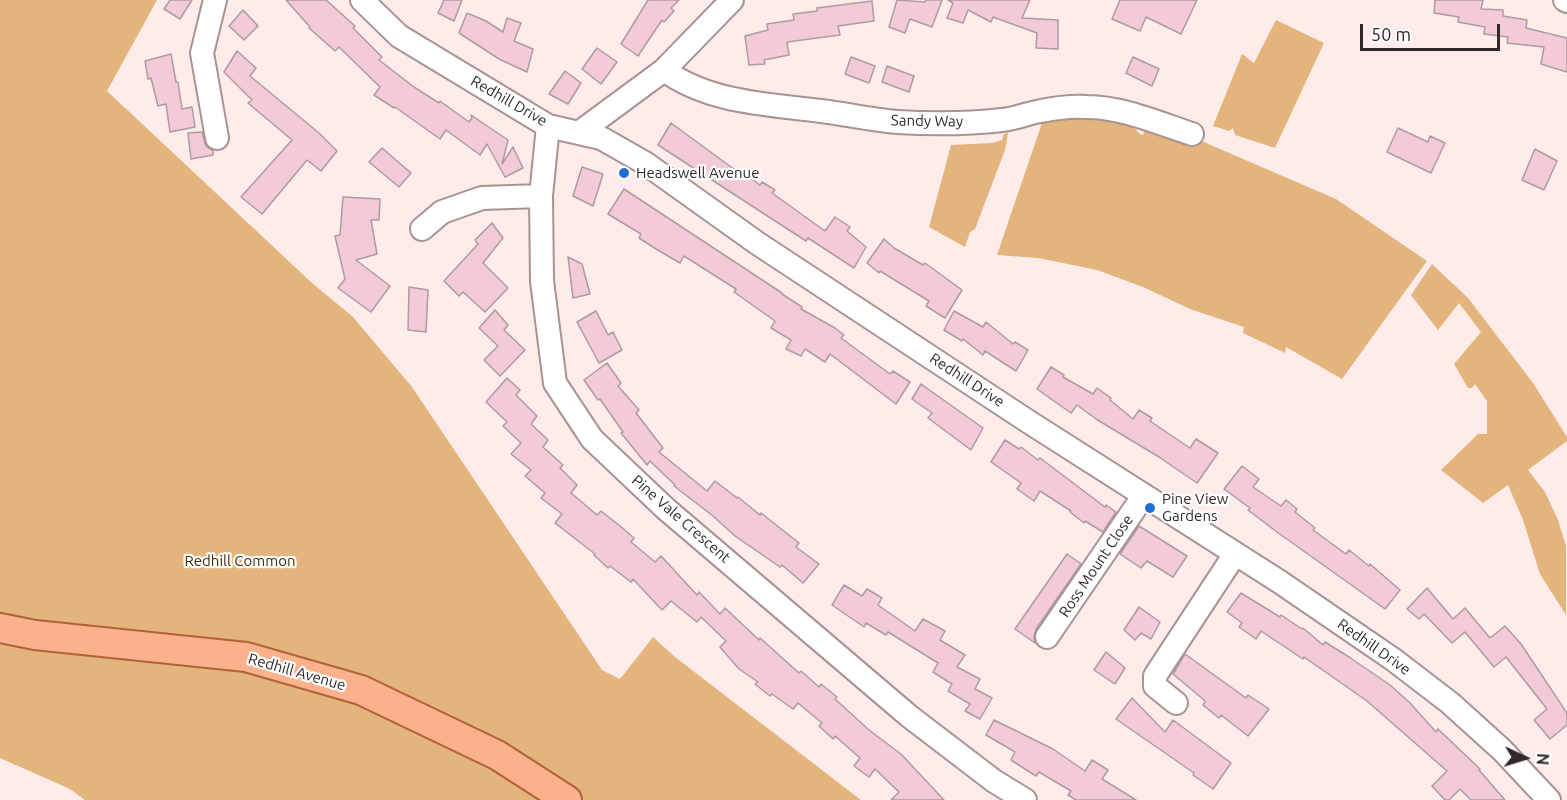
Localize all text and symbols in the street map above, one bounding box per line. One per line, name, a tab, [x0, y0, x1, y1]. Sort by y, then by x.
scale bar	[1363, 12, 1502, 50]
text: 50 m	[1371, 24, 1411, 44]
street label: Redhill Drive	[468, 72, 550, 130]
street label: Sandy Way	[891, 111, 963, 131]
place label: Headswell Avenue	[636, 164, 759, 182]
marker: Headswell Avenue	[617, 166, 631, 180]
street label: Redhill Drive	[926, 349, 1008, 411]
street label: Pine Vale Crescent	[628, 471, 734, 567]
place label: Pine View Gardens	[1162, 490, 1228, 525]
marker: Pine View Gardens	[1143, 501, 1157, 515]
street label: Ross Mount Close	[1055, 511, 1137, 621]
park label: Redhill Common	[184, 552, 296, 570]
street label: Redhill Drive	[1334, 615, 1414, 679]
street label: Redhill Avenue	[246, 650, 348, 694]
north arrow	[1495, 728, 1555, 788]
text: N	[1534, 753, 1552, 766]

